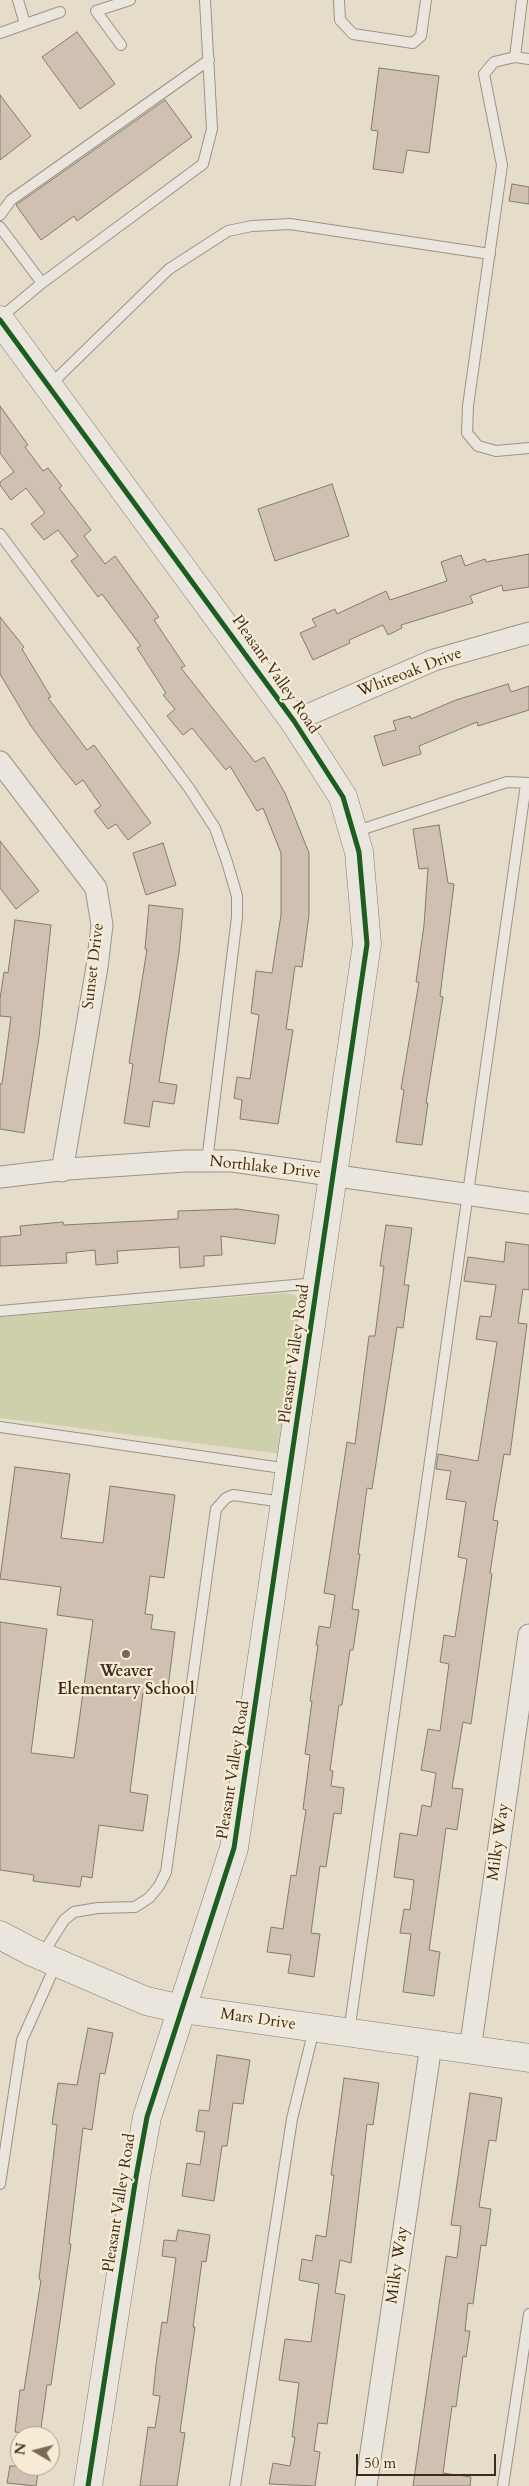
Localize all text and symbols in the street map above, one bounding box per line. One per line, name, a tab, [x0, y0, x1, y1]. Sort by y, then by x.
street label: Pleasant Valley Road	[227, 612, 323, 738]
street label: Whiteoak Drive	[355, 644, 465, 702]
street label: Sunset Drive	[79, 922, 109, 1010]
street label: Northlake Drive	[208, 1153, 322, 1183]
street label: Pleasant Valley Road	[276, 1283, 314, 1425]
marker: Weaver Elementary School	[120, 1648, 132, 1660]
place label: Weaver Elementary School	[57, 1662, 195, 1700]
street label: Pleasant Valley Road	[214, 1699, 254, 1841]
street label: Milky Way	[484, 1802, 514, 1882]
street label: Mars Drive	[219, 2005, 297, 2035]
street label: Pleasant Valley Road	[100, 2132, 140, 2274]
street label: Milky Way	[383, 2225, 413, 2305]
north arrow	[10, 2426, 60, 2476]
text: N	[10, 2442, 31, 2456]
scale bar	[359, 2444, 499, 2476]
text: 50 m	[364, 2453, 396, 2473]

